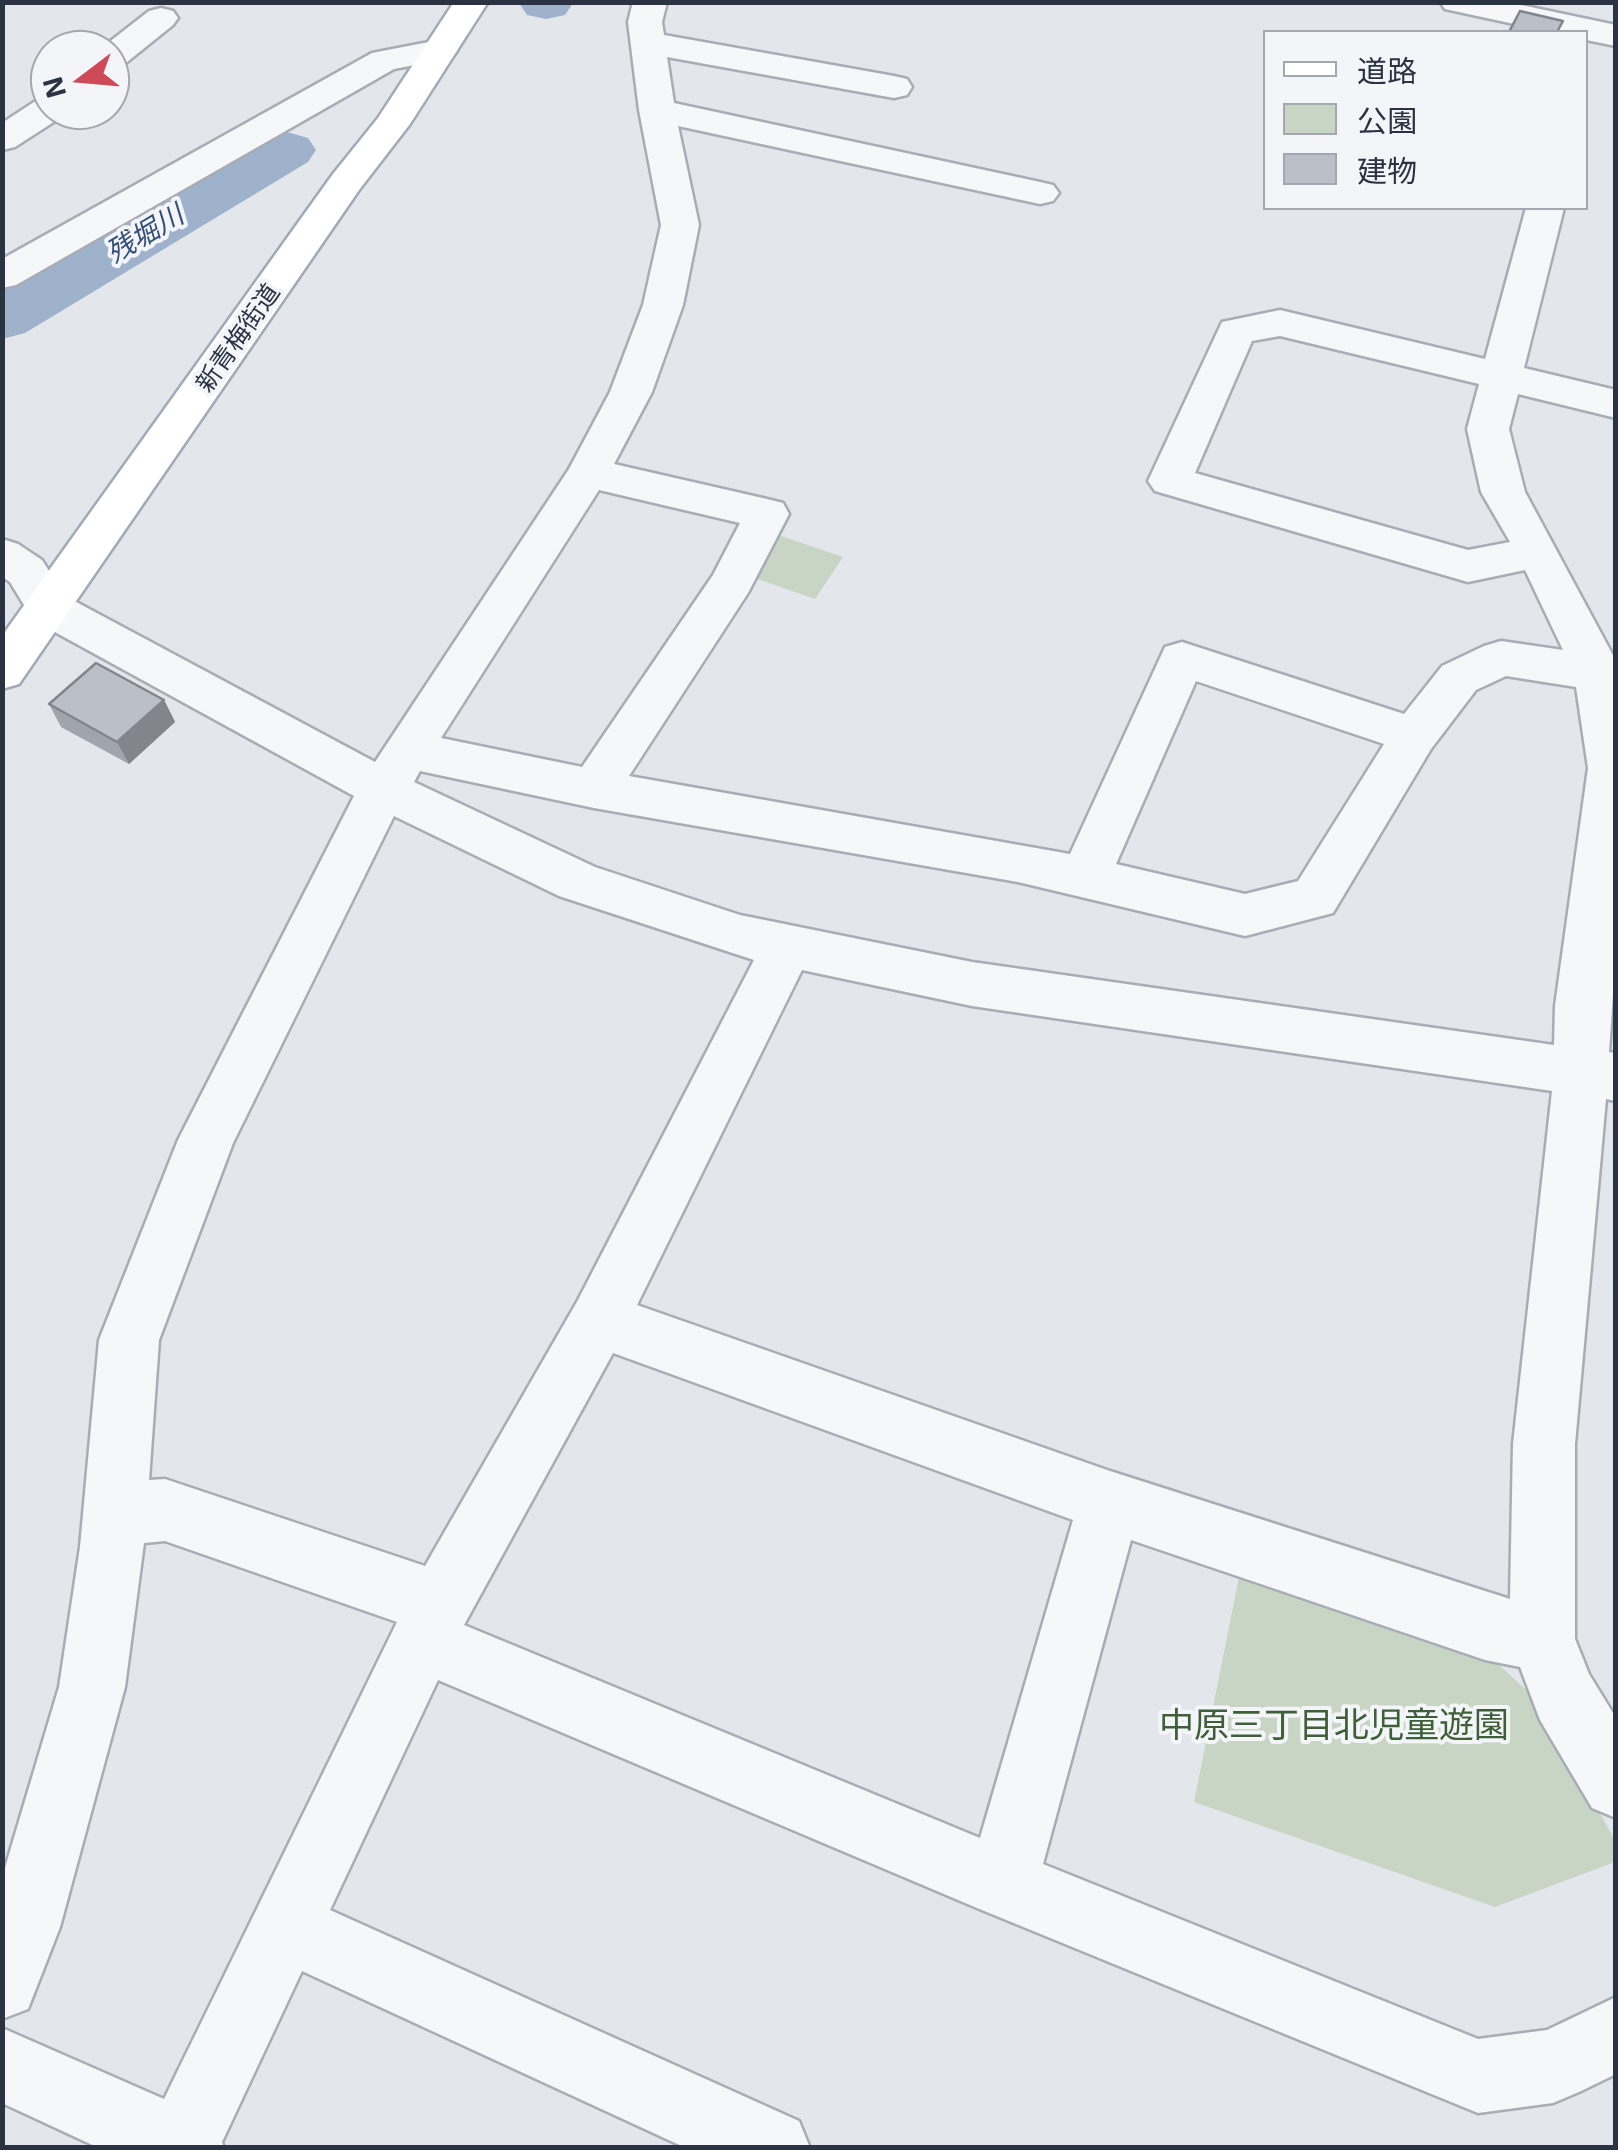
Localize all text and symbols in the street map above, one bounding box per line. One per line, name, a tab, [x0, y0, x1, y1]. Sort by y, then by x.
north arrow	[30, 30, 130, 130]
legend	[1263, 30, 1588, 210]
text: 道路	[1357, 52, 1417, 88]
text: N	[34, 73, 72, 102]
text: 公園	[1357, 102, 1417, 138]
text: 建物	[1357, 152, 1417, 188]
water label: 残堀川	[100, 198, 190, 270]
street label: 新青梅街道	[190, 278, 286, 398]
park label: 中原三丁目北児童遊園	[1159, 1704, 1509, 1746]

